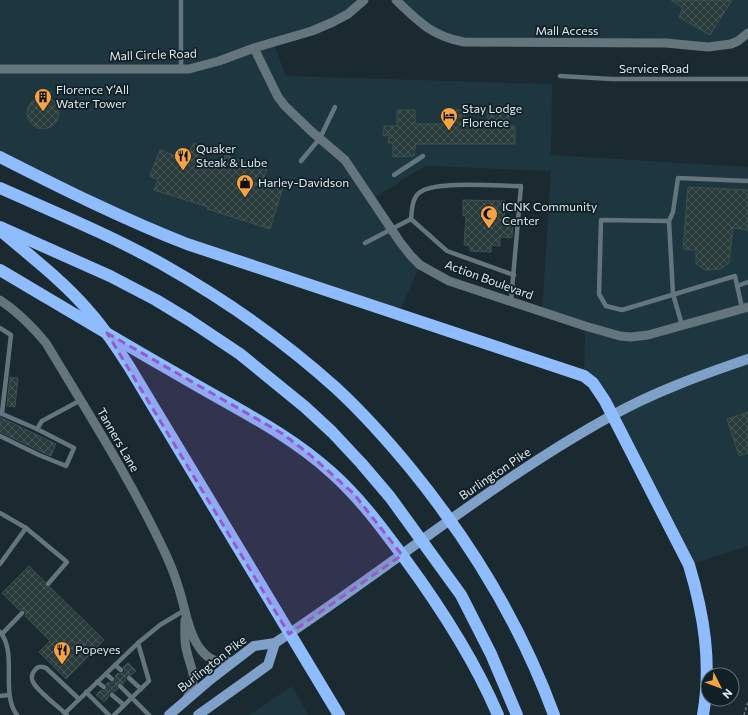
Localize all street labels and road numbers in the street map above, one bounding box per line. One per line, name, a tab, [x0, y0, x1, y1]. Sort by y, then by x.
street label: Mall Access	[535, 23, 599, 37]
street label: Mall Circle Road	[109, 45, 197, 63]
street label: Service Road	[619, 61, 689, 75]
street label: Action Boulevard	[443, 257, 535, 302]
street label: Tanners Lane	[95, 405, 143, 474]
street label: Burlington Pike	[456, 444, 533, 502]
street label: Burlington Pike	[174, 632, 248, 694]

